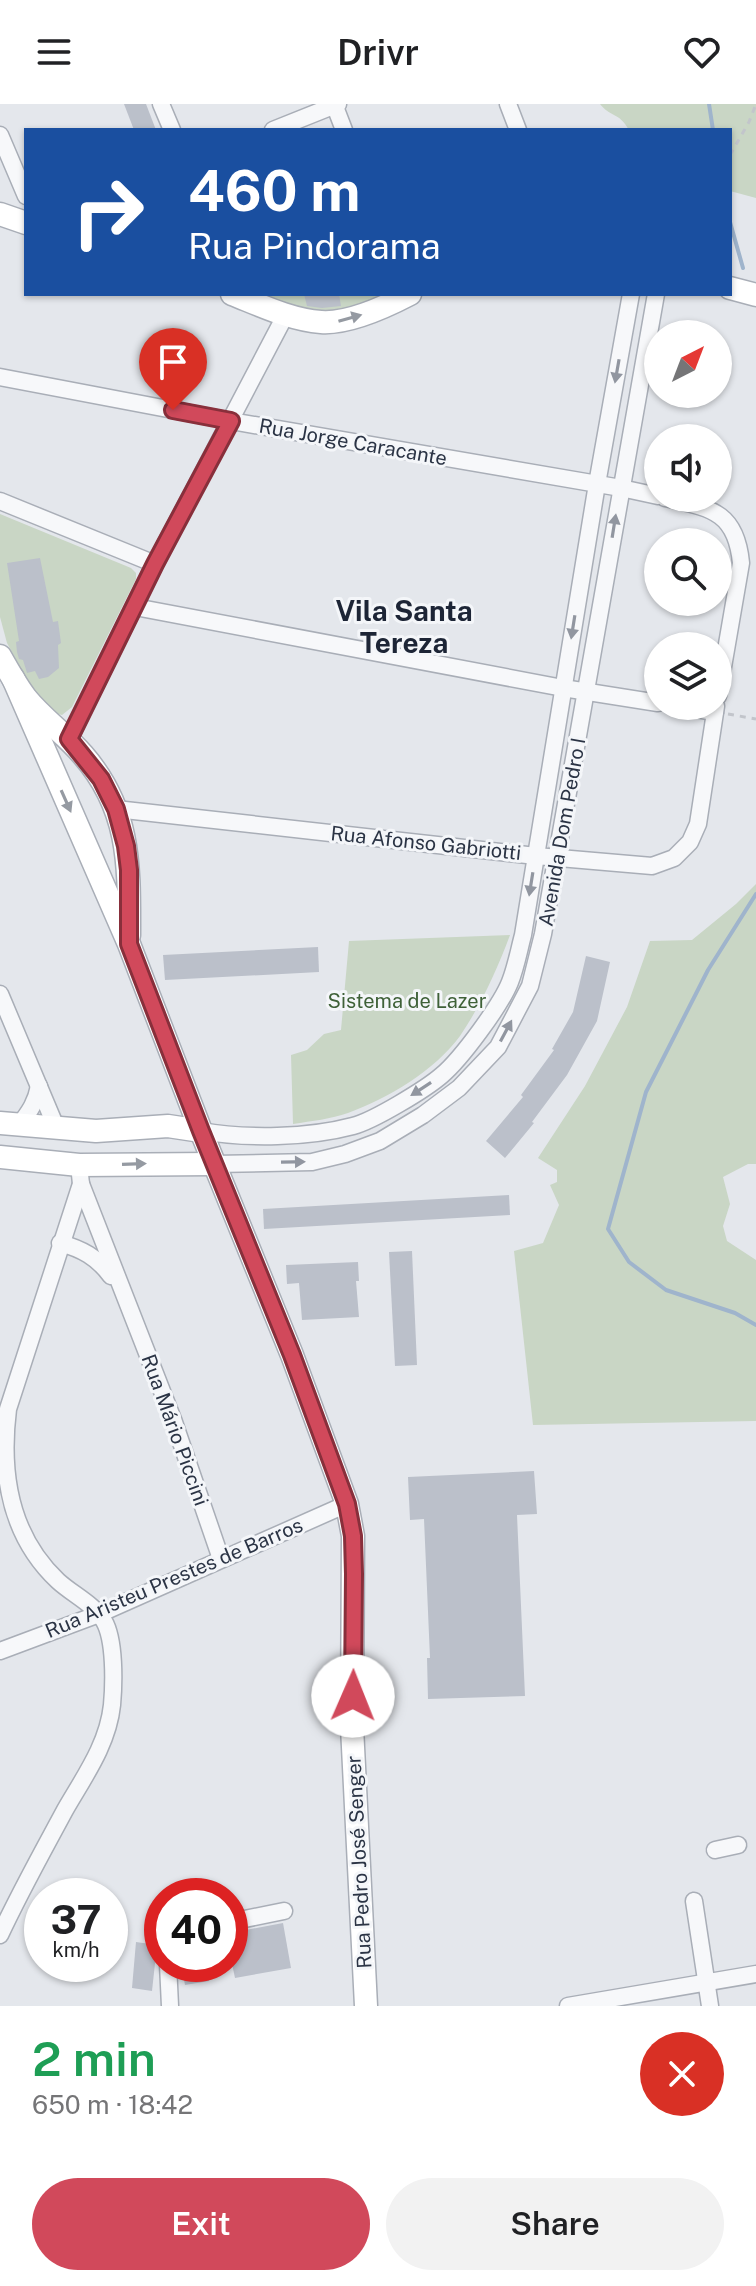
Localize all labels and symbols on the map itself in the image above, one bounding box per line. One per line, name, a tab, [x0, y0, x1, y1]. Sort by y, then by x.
one-way arrow	[337, 311, 362, 323]
north arrow	[644, 320, 732, 408]
pin	[139, 328, 207, 410]
one-way arrow	[611, 359, 623, 384]
street label: Rua Jorge Caracante	[257, 414, 449, 470]
one-way arrow	[609, 513, 621, 538]
district label: Vila Santa Tereza	[335, 594, 473, 659]
one-way arrow	[567, 615, 579, 640]
street label: Avenida Dom Pedro I	[534, 736, 590, 928]
one-way arrow	[59, 789, 73, 813]
street label: Rua Afonso Gabriotti	[329, 821, 523, 865]
one-way arrow	[525, 871, 537, 896]
park label: Sistema de Lazer	[328, 989, 487, 1013]
one-way arrow	[499, 1020, 513, 1043]
one-way arrow	[410, 1081, 432, 1096]
one-way arrow	[281, 1156, 306, 1168]
one-way arrow	[122, 1157, 147, 1170]
street label: Rua Mário Piccini	[136, 1351, 214, 1509]
street label: Rua Aristeu Prestes de Barros	[42, 1513, 306, 1643]
position arrow	[311, 1654, 395, 1738]
street label: Rua Pedro José Senger	[341, 1755, 377, 1969]
speed limit sign: 40	[144, 1878, 248, 1982]

